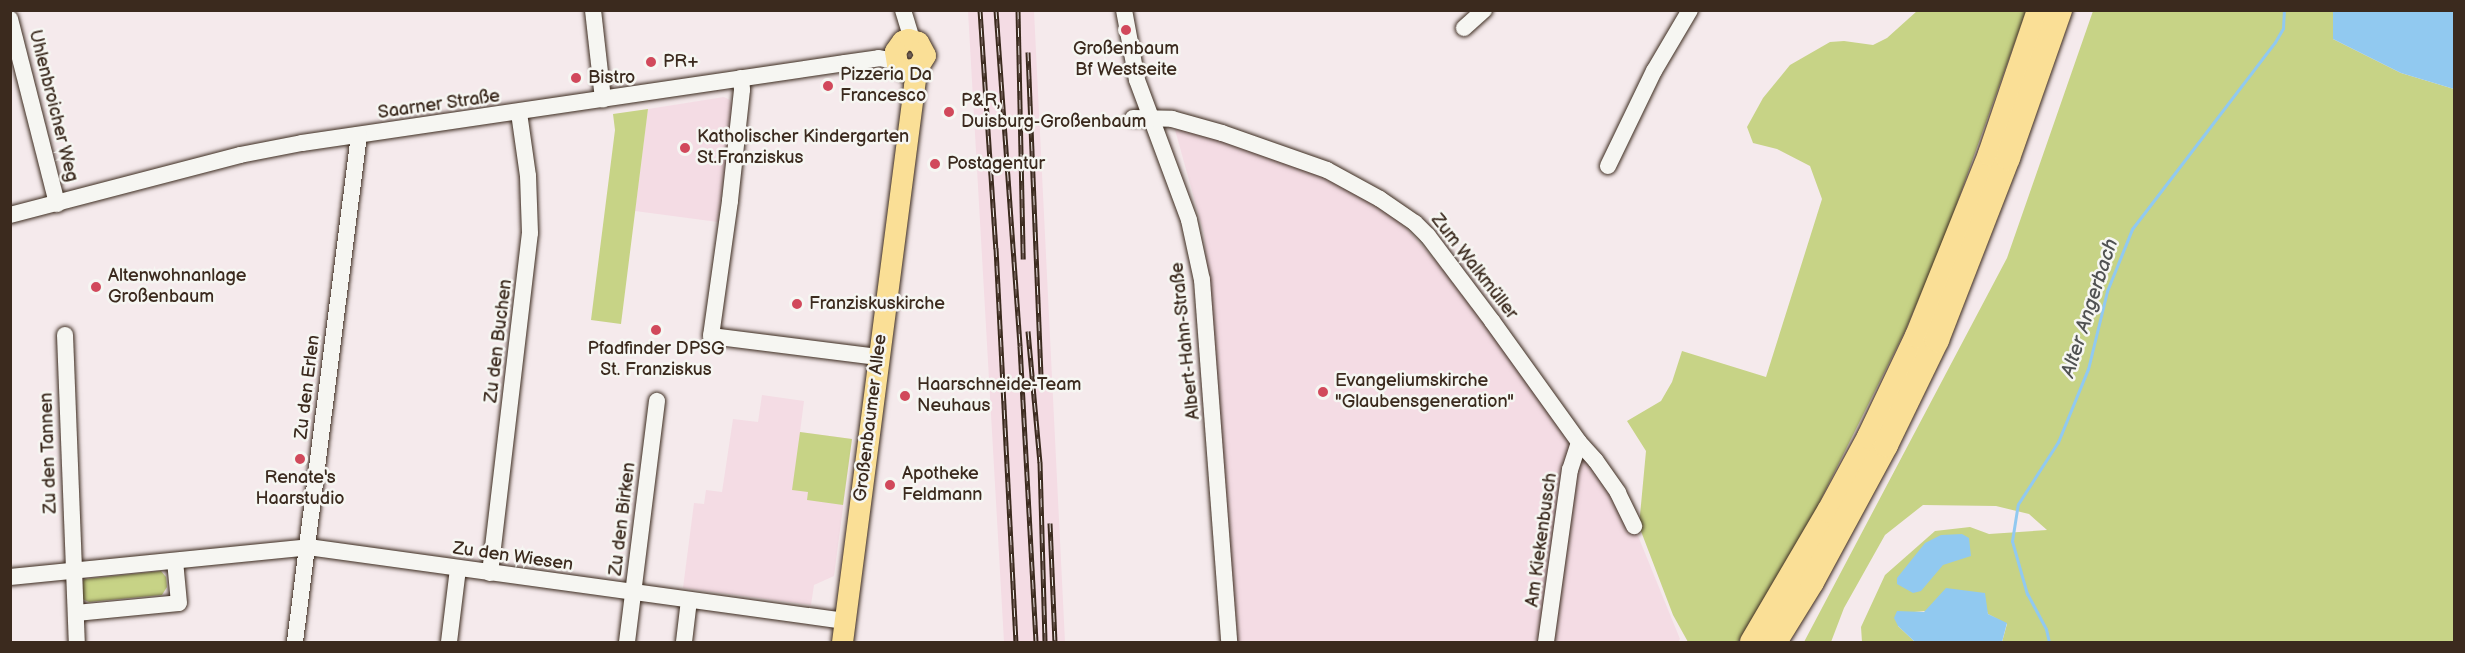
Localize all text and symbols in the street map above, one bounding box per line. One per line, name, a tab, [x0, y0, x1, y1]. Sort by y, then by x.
marker: Großenbaum Bf Westseite	[1119, 23, 1133, 37]
street label: Uhlenbroicher Weg	[24, 27, 82, 185]
place label: Großenbaum Bf Westseite	[1073, 39, 1179, 82]
place label: PR+	[663, 51, 699, 73]
marker: PR+	[644, 55, 658, 69]
place label: Pizzeria Da Francesco	[840, 65, 932, 107]
place label: Bistro	[588, 67, 635, 89]
marker: Bistro	[569, 71, 583, 85]
marker: Pizzeria Da Francesco	[821, 79, 835, 93]
street label: Saarner Straße	[376, 86, 502, 124]
place label: P&R, Duisburg-Großenbaum	[961, 91, 1146, 134]
marker: P&R, Duisburg-Großenbaum	[942, 105, 956, 119]
place label: Katholischer Kindergarten St.Franziskus	[697, 127, 909, 170]
marker: Katholischer Kindergarten St.Franziskus	[678, 141, 692, 155]
place label: Postagentur	[947, 153, 1045, 175]
marker: Postagentur	[928, 157, 942, 171]
street label: Zum Walkmüller	[1426, 210, 1522, 324]
water label: Alter Angerbach	[2056, 236, 2124, 380]
street label: Albert-Hahn-Straße	[1167, 261, 1205, 421]
place label: Altenwohnanlage Großenbaum	[108, 266, 246, 308]
street label: Zu den Buchen	[481, 278, 517, 404]
marker: Altenwohnanlage Großenbaum	[89, 280, 103, 294]
place label: Franziskuskirche	[809, 293, 945, 315]
marker: Franziskuskirche	[790, 297, 804, 311]
marker: Pfadfinder DPSG St. Franziskus	[649, 323, 663, 337]
street label: Großenbaumer Allee	[850, 333, 892, 503]
street label: Zu den Erlen	[291, 334, 325, 440]
place label: Pfadfinder DPSG St. Franziskus	[588, 339, 724, 382]
place label: Evangeliumskirche "Glaubensgeneration"	[1335, 371, 1514, 413]
place label: Haarschneide-Team Neuhaus	[917, 375, 1081, 418]
marker: Evangeliumskirche "Glaubensgeneration"	[1316, 385, 1330, 399]
marker: Haarschneide-Team Neuhaus	[898, 389, 912, 403]
street label: Zu den Tannen	[36, 392, 62, 514]
marker: Renate's Haarstudio	[293, 452, 307, 466]
street label: Zu den Birken	[605, 461, 641, 577]
place label: Apotheke Feldmann	[902, 464, 982, 506]
place label: Renate's Haarstudio	[255, 468, 345, 510]
street label: Am Kiekenbusch	[1522, 472, 1562, 608]
marker: Apotheke Feldmann	[883, 478, 897, 492]
street label: Zu den Wiesen	[451, 538, 575, 576]

